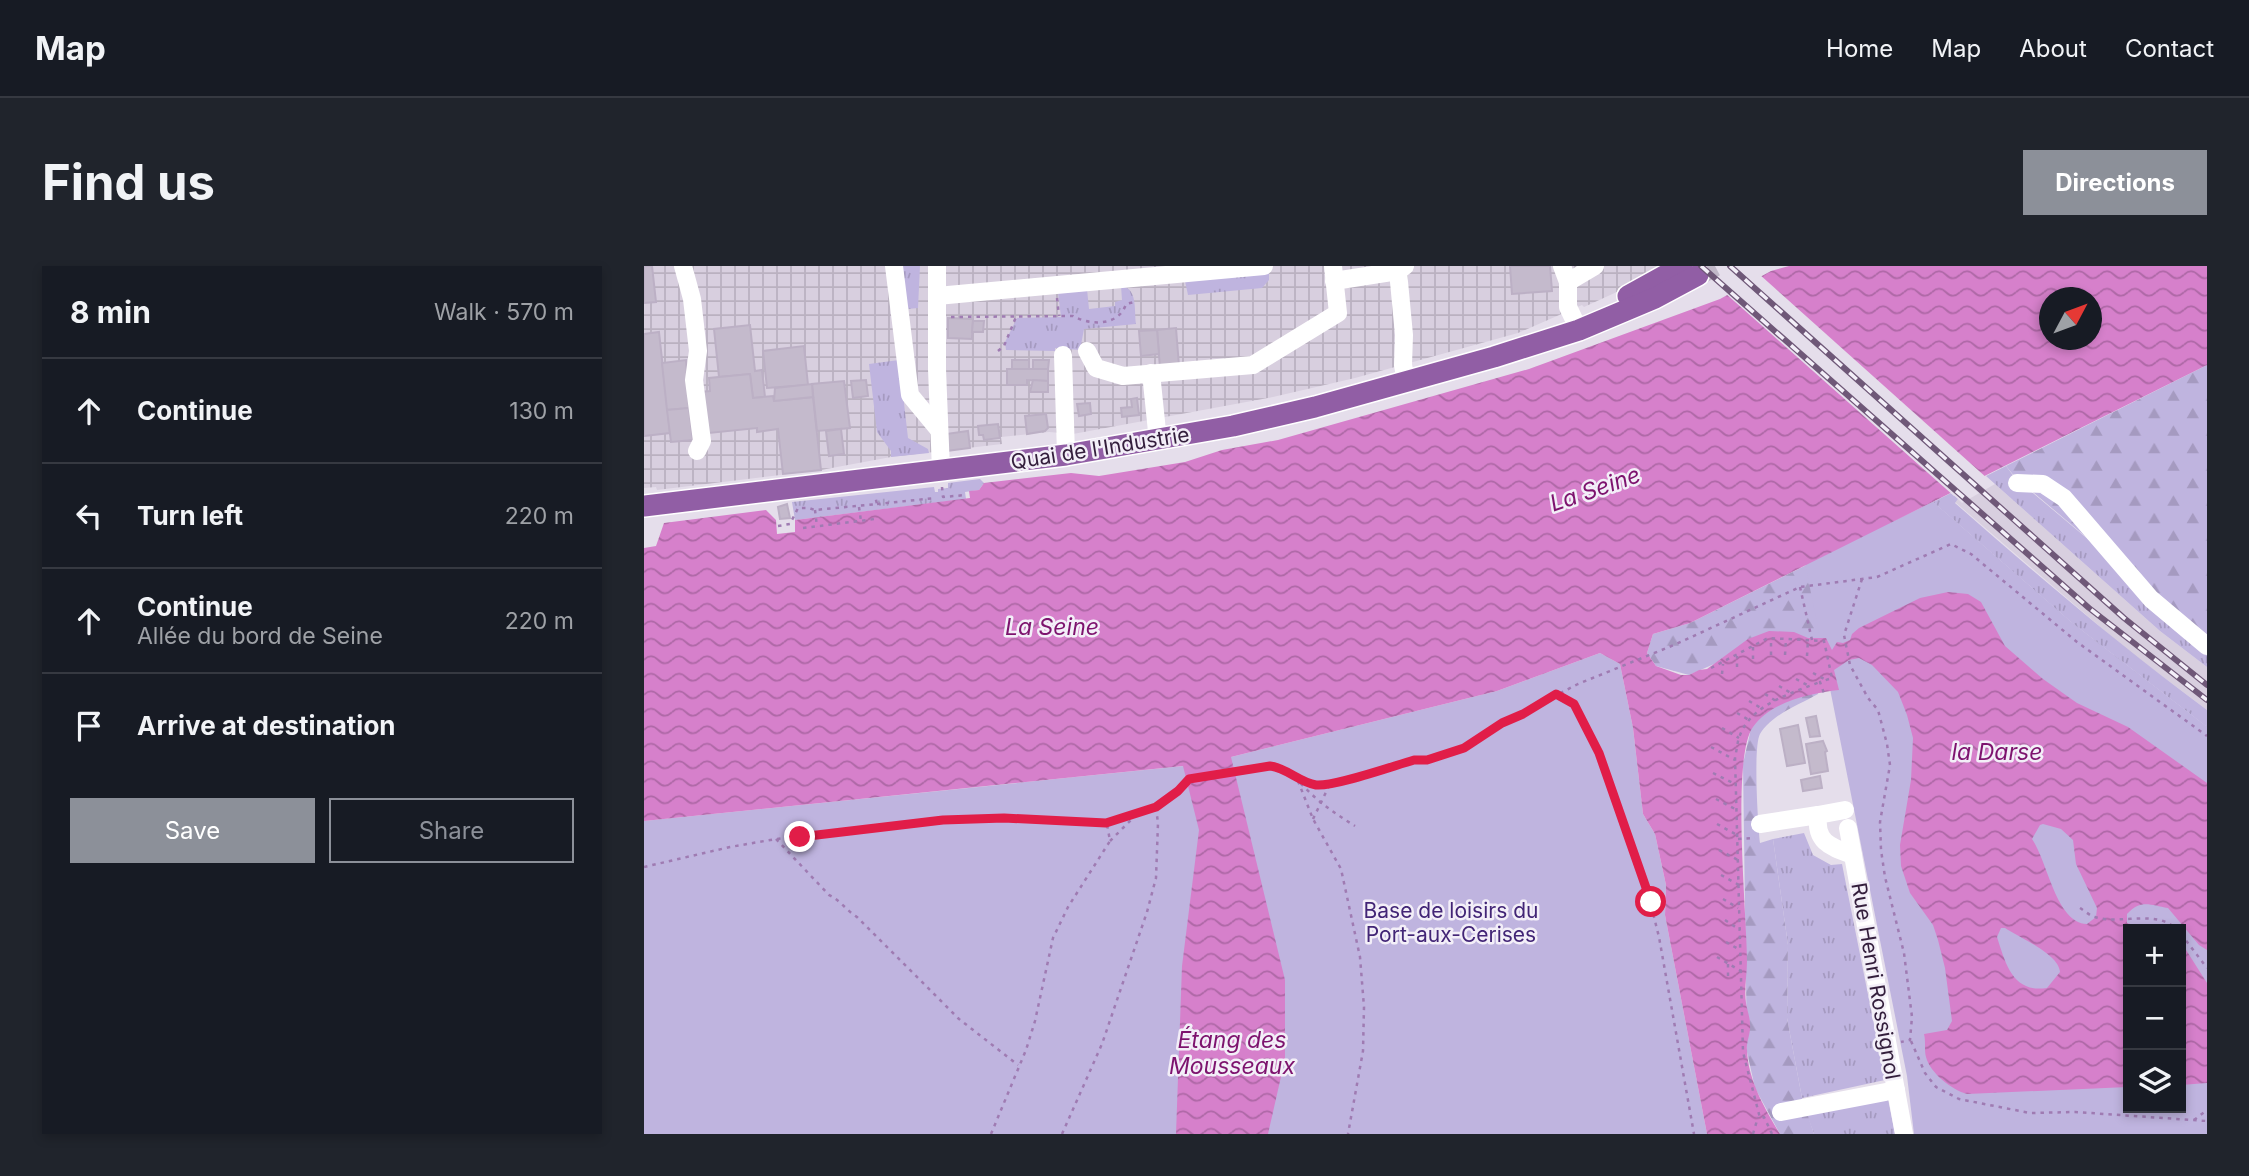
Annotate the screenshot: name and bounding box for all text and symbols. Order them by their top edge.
text: Map [35,28,106,68]
text: Home [1826,34,1893,63]
text: Map [1931,34,1981,63]
text: About [2019,34,2087,63]
text: Contact [2125,34,2214,63]
button: Directions [2023,150,2207,215]
text: Find us [42,153,215,212]
north arrow [2039,287,2102,350]
text: 8 min [70,294,151,330]
text: Walk · 570 m [434,298,574,326]
icon: ahead [70,392,108,430]
text: Continue [137,395,253,426]
text: 130 m [509,397,574,425]
street label: Quai de l'Industrie [1009,422,1191,474]
water label: La Seine [1546,460,1644,518]
icon: left [70,497,108,535]
text: Turn left [137,500,243,531]
text: 220 m [505,502,574,530]
text: Continue [137,591,253,622]
icon: ahead [70,602,108,640]
text: 220 m [505,607,574,635]
water label: La Seine [1005,613,1099,641]
text: Allée du bord de Seine [137,622,383,650]
icon: arrive [70,707,108,745]
text: Arrive at destination [137,710,396,741]
water label: la Darse [1952,738,2042,766]
button: Save [70,798,315,863]
button: Share [329,798,574,863]
route end [784,821,815,852]
street label: Rue Henri Rossignol [1846,881,1906,1081]
route start [1635,886,1666,917]
park label: Base de loisirs du Port-aux-Cerises [1364,898,1538,947]
map controls [2123,924,2186,1113]
button: + [2123,924,2186,987]
button: − [2123,987,2186,1050]
water label: Étang des Mousseaux [1169,1026,1295,1080]
button: layers [2123,1050,2186,1113]

